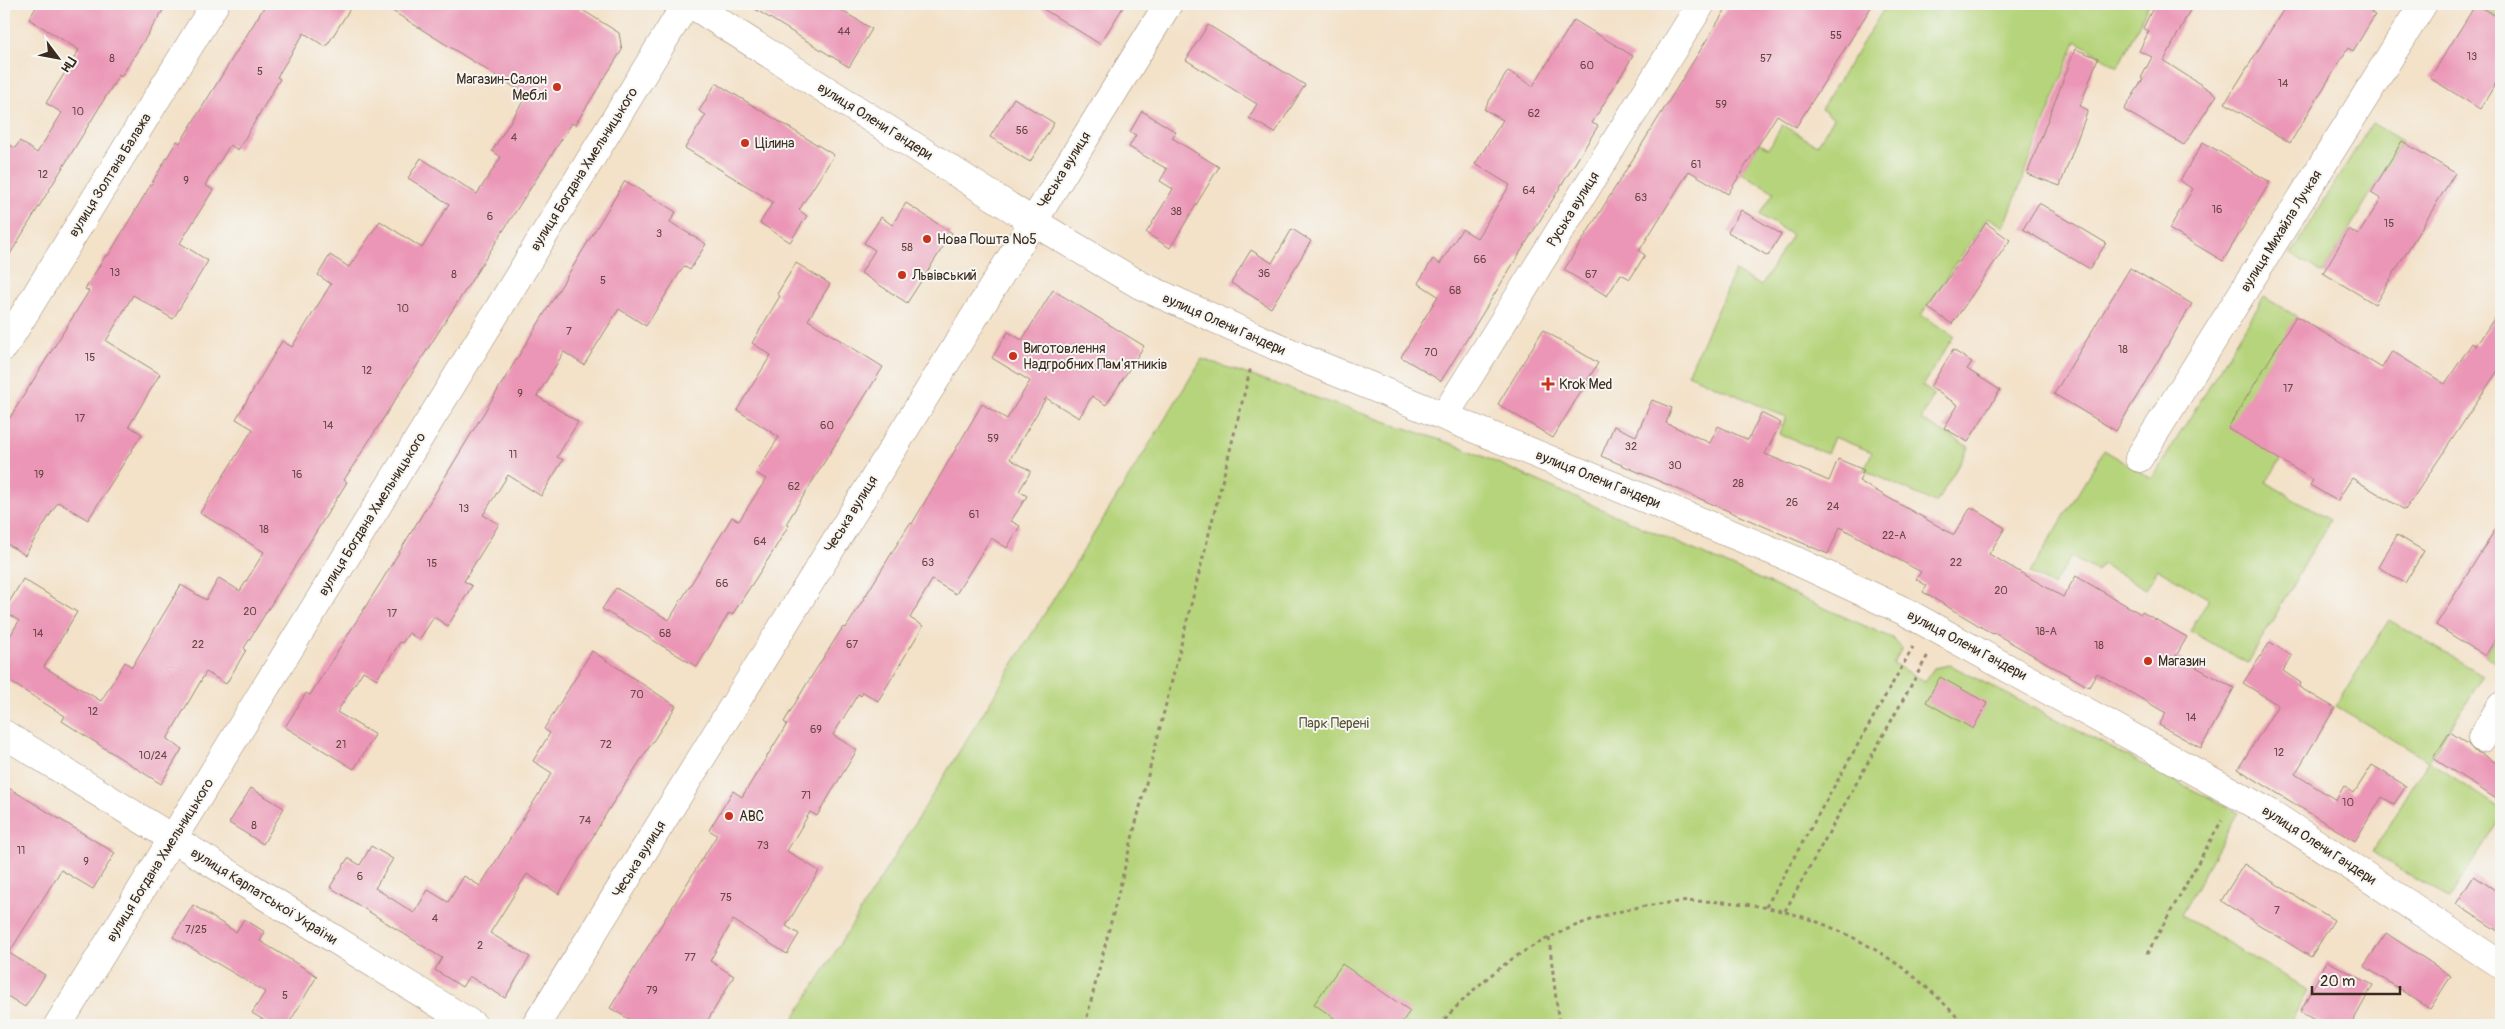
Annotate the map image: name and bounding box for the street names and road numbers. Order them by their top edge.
street label: вулиця Олени Гандери [814,79,936,163]
street label: вулиця Богдана Хмельницького [527,84,642,254]
street label: вулиця Золтана Балажа [65,110,155,240]
street label: Чеська вулиця [1034,128,1094,212]
street label: вулиця Михайла Лучкая [2237,167,2325,295]
street label: Руська вулиця [1543,168,1603,250]
street label: вулиця Олени Гандери [1160,289,1288,359]
street label: вулиця Богдана Хмельницького [315,429,430,599]
street label: вулиця Олени Гандери [1533,446,1663,512]
street label: Чеська вулиця [821,472,881,556]
street label: вулиця Олени Гандери [1904,606,2030,684]
street label: вулиця Богдана Хмельницького [103,775,218,945]
street label: вулиця Олени Гандери [2259,802,2379,888]
street label: Чеська вулиця [609,817,669,901]
street label: вулиця Карпатської України [188,844,340,948]

